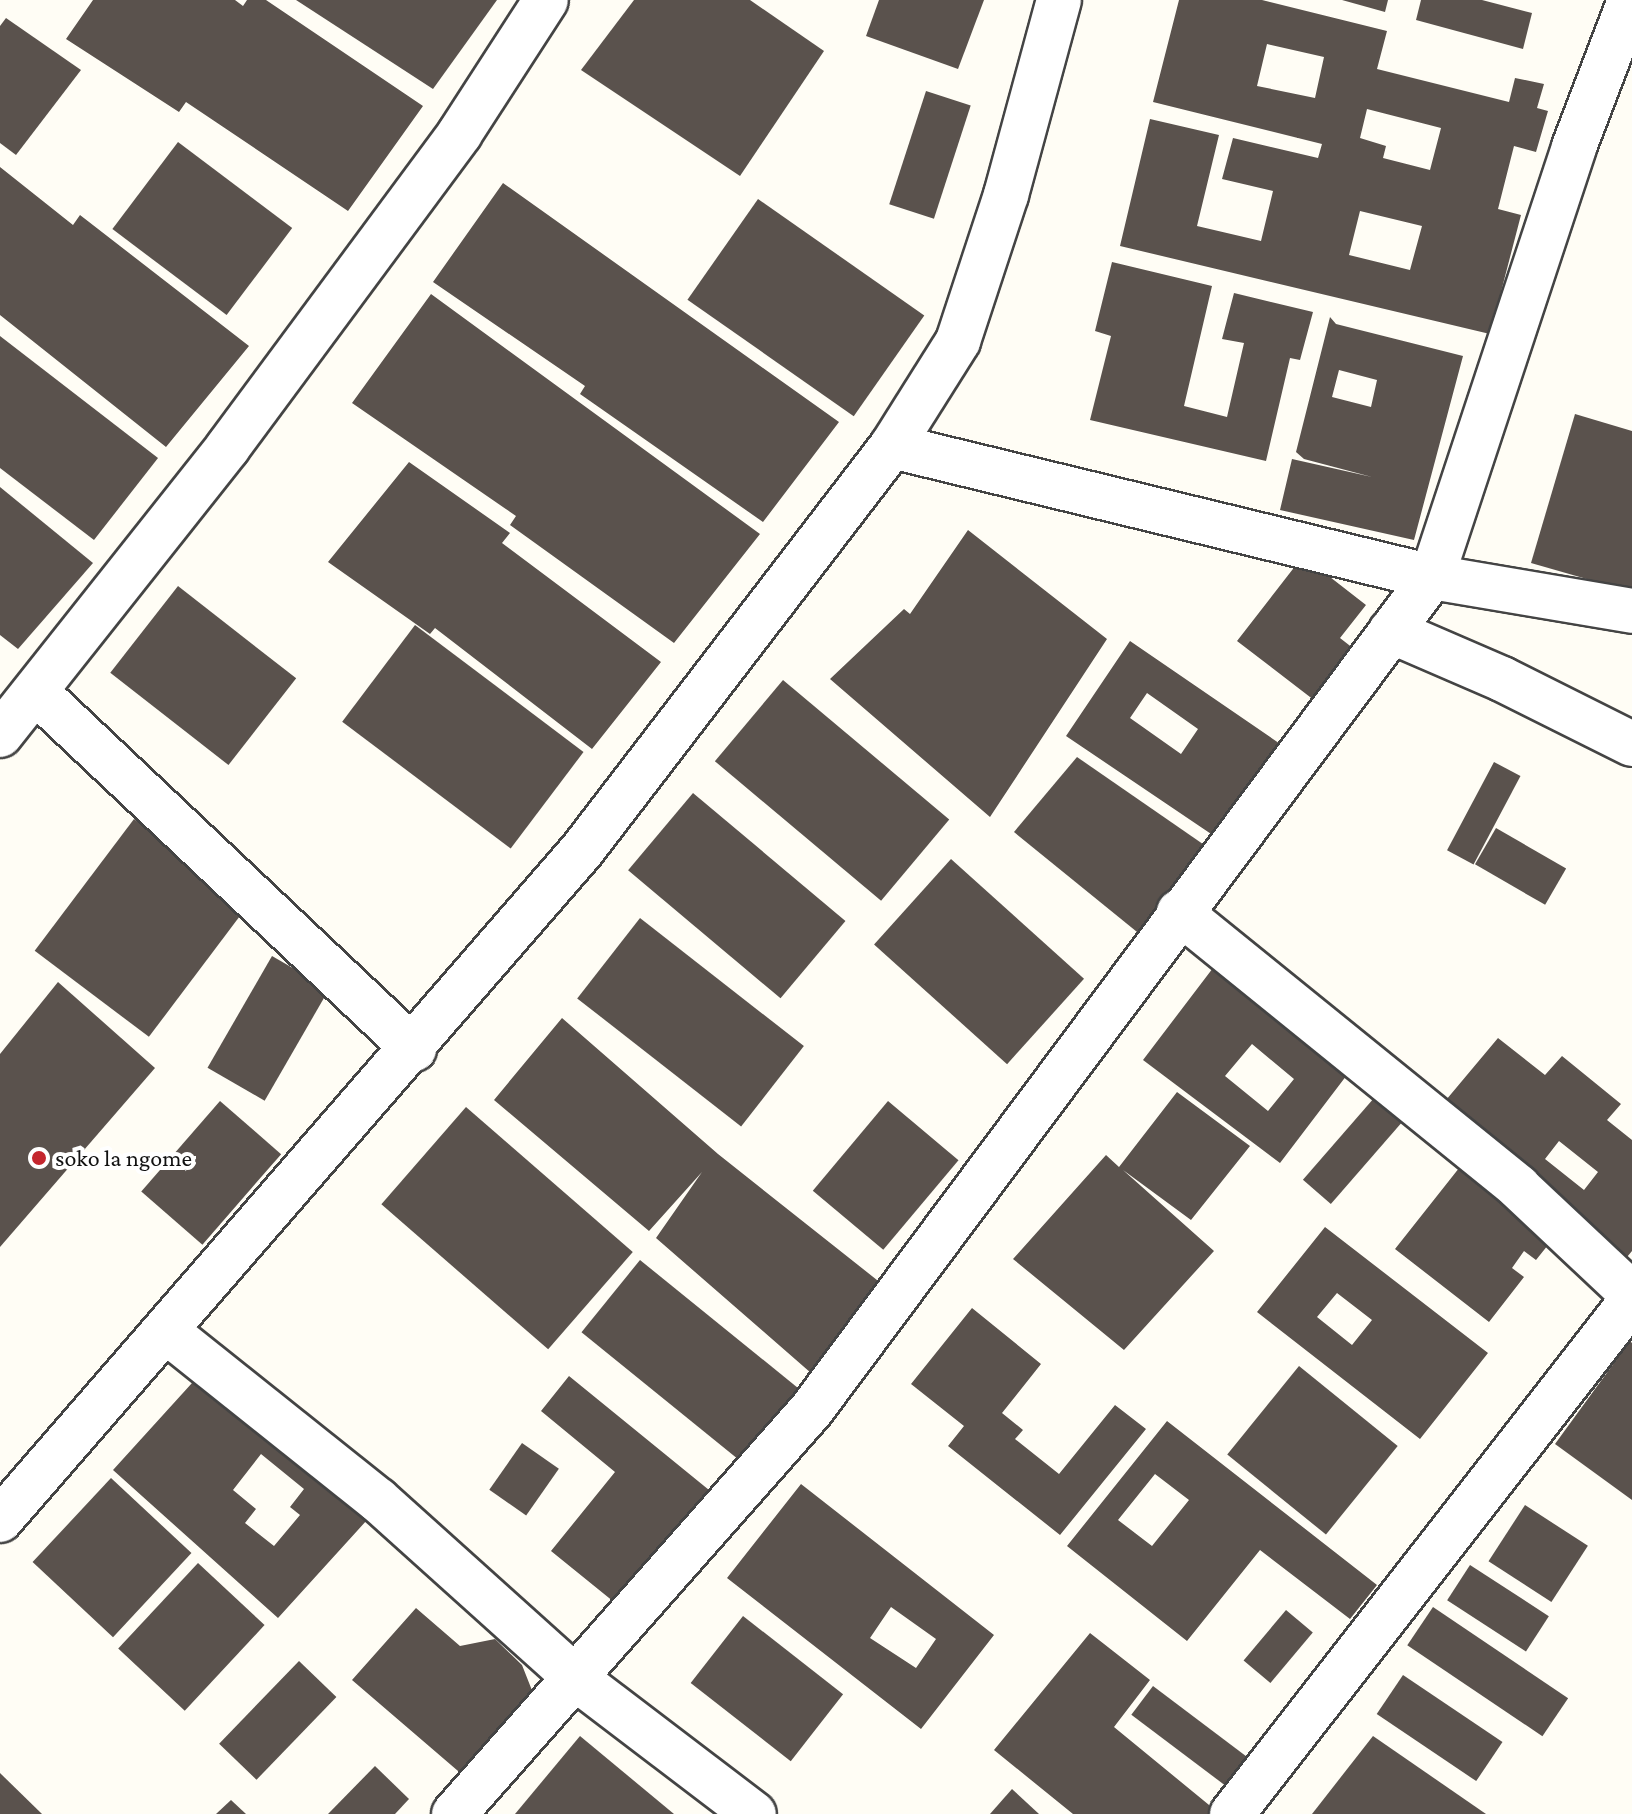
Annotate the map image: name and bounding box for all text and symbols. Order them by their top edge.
place label: soko la ngome [55,1144,192,1172]
marker: soko la ngome [30,1149,48,1167]

